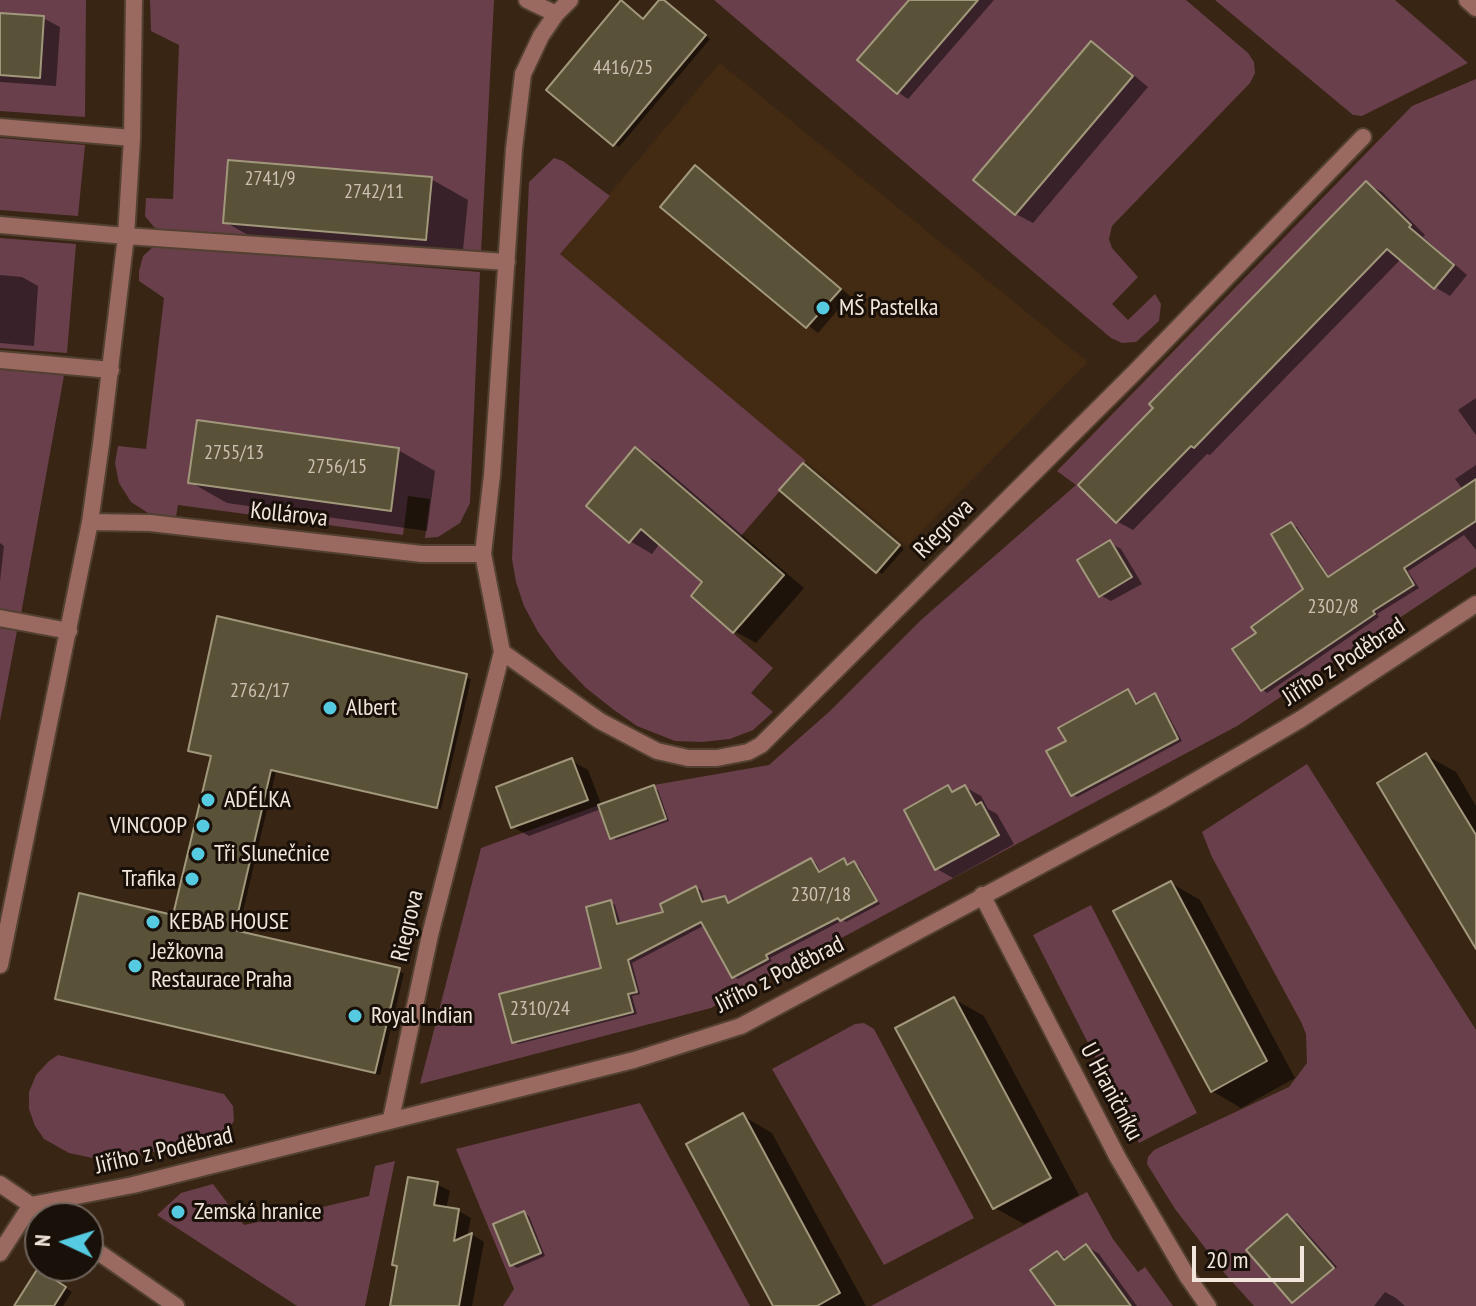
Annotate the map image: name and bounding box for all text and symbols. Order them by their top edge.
house number: 4416/25 [593,56,653,80]
house number: 2741/9 [245,167,295,191]
house number: 2742/11 [344,180,404,204]
place label: MŠ Pastelka [839,294,938,322]
marker: MŠ Pastelka [814,299,832,317]
house number: 2755/13 [204,441,264,465]
house number: 2756/15 [307,455,367,479]
street label: Riegrova [908,493,980,565]
street label: Kollárova [249,497,329,533]
house number: 2302/8 [1308,595,1358,619]
street label: Jiřího z Poděbrad [1277,612,1411,712]
house number: 2762/17 [230,679,290,703]
place label: Albert [346,694,397,722]
marker: Albert [321,699,339,717]
place label: ADÉLKA [224,786,291,814]
marker: ADÉLKA [199,791,217,809]
place label: VINCOOP [110,812,187,840]
marker: VINCOOP [194,817,212,835]
place label: Tři Slunečnice [214,840,330,868]
marker: Tři Slunečnice [189,845,207,863]
place label: Trafika [122,865,176,893]
marker: Trafika [183,870,201,888]
house number: 2307/18 [791,883,851,907]
street label: Riegrova [386,887,430,965]
place label: KEBAB HOUSE [169,908,289,936]
marker: KEBAB HOUSE [144,913,162,931]
street label: Jiřího z Poděbrad [711,930,849,1020]
place label: Ježkovna Restaurace Praha [151,938,292,994]
marker: Ježkovna Restaurace Praha [126,957,144,975]
house number: 2310/24 [510,997,570,1021]
place label: Royal Indian [371,1002,473,1030]
marker: Royal Indian [346,1007,364,1025]
street label: U Hraničníku [1073,1038,1149,1146]
street label: Jiřího z Poděbrad [92,1121,236,1181]
place label: Zemská hranice [194,1198,322,1226]
north arrow [24,1202,104,1282]
marker: Zemská hranice [169,1203,187,1221]
scale bar [1196,1230,1308,1280]
text: N [28,1234,56,1247]
text: 20 m [1206,1244,1248,1275]

